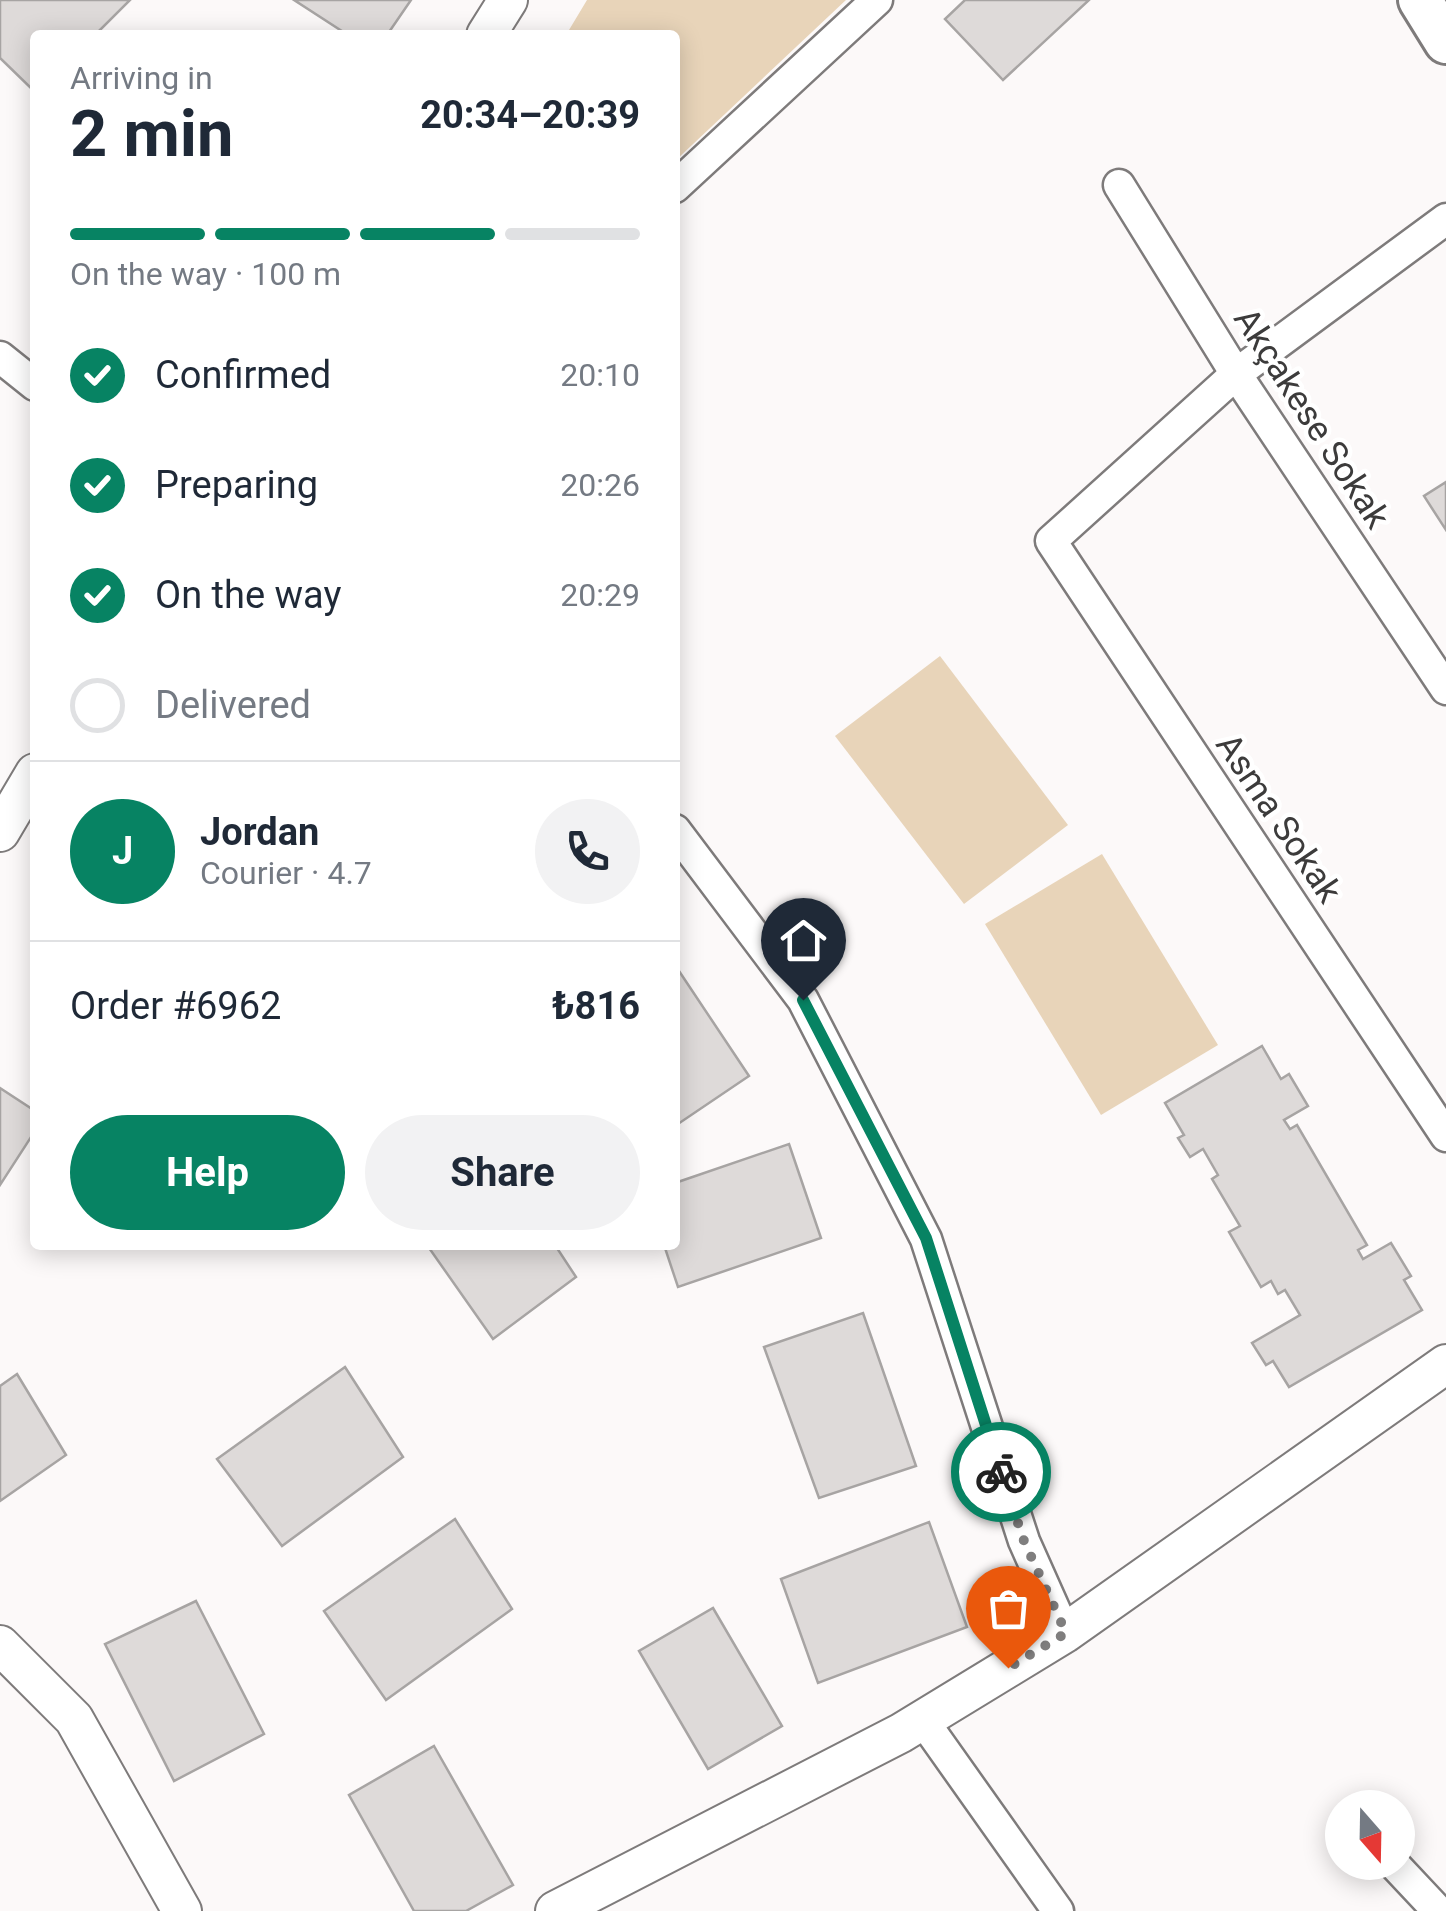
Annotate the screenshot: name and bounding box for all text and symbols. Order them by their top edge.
text: Arriving in [70,59,213,97]
text: 20:34–20:39 [420,93,640,137]
text: 2 min [70,96,233,172]
text: On the way · 100 m [70,255,341,293]
street label: Akçakese Sokak [1225,301,1398,536]
icon: check [70,348,125,403]
text: Confirmed [155,353,331,397]
text: 20:10 [560,356,640,394]
icon: check [70,458,125,513]
text: Preparing [155,463,318,507]
text: 20:26 [560,466,640,504]
icon: check [70,568,125,623]
text: On the way [155,573,341,617]
text: 20:29 [560,576,640,614]
text: Delivered [155,683,311,727]
street label: Asma Sokak [1207,726,1350,911]
button: phone [535,799,640,904]
text: Jordan [200,810,319,854]
text: J [112,829,133,873]
text: Courier · 4.7 [200,854,372,892]
pin [761,898,846,1001]
icon: home [776,913,831,968]
text: Order #6962 [70,984,281,1028]
text: ₺816 [552,984,640,1028]
button: Help [70,1115,345,1230]
button: Share [365,1115,640,1230]
courier [951,1422,1051,1522]
icon: bike [974,1445,1029,1500]
pin [966,1566,1051,1669]
icon: bag [981,1581,1036,1636]
north arrow [1325,1790,1415,1880]
map controls [1325,1790,1415,1880]

